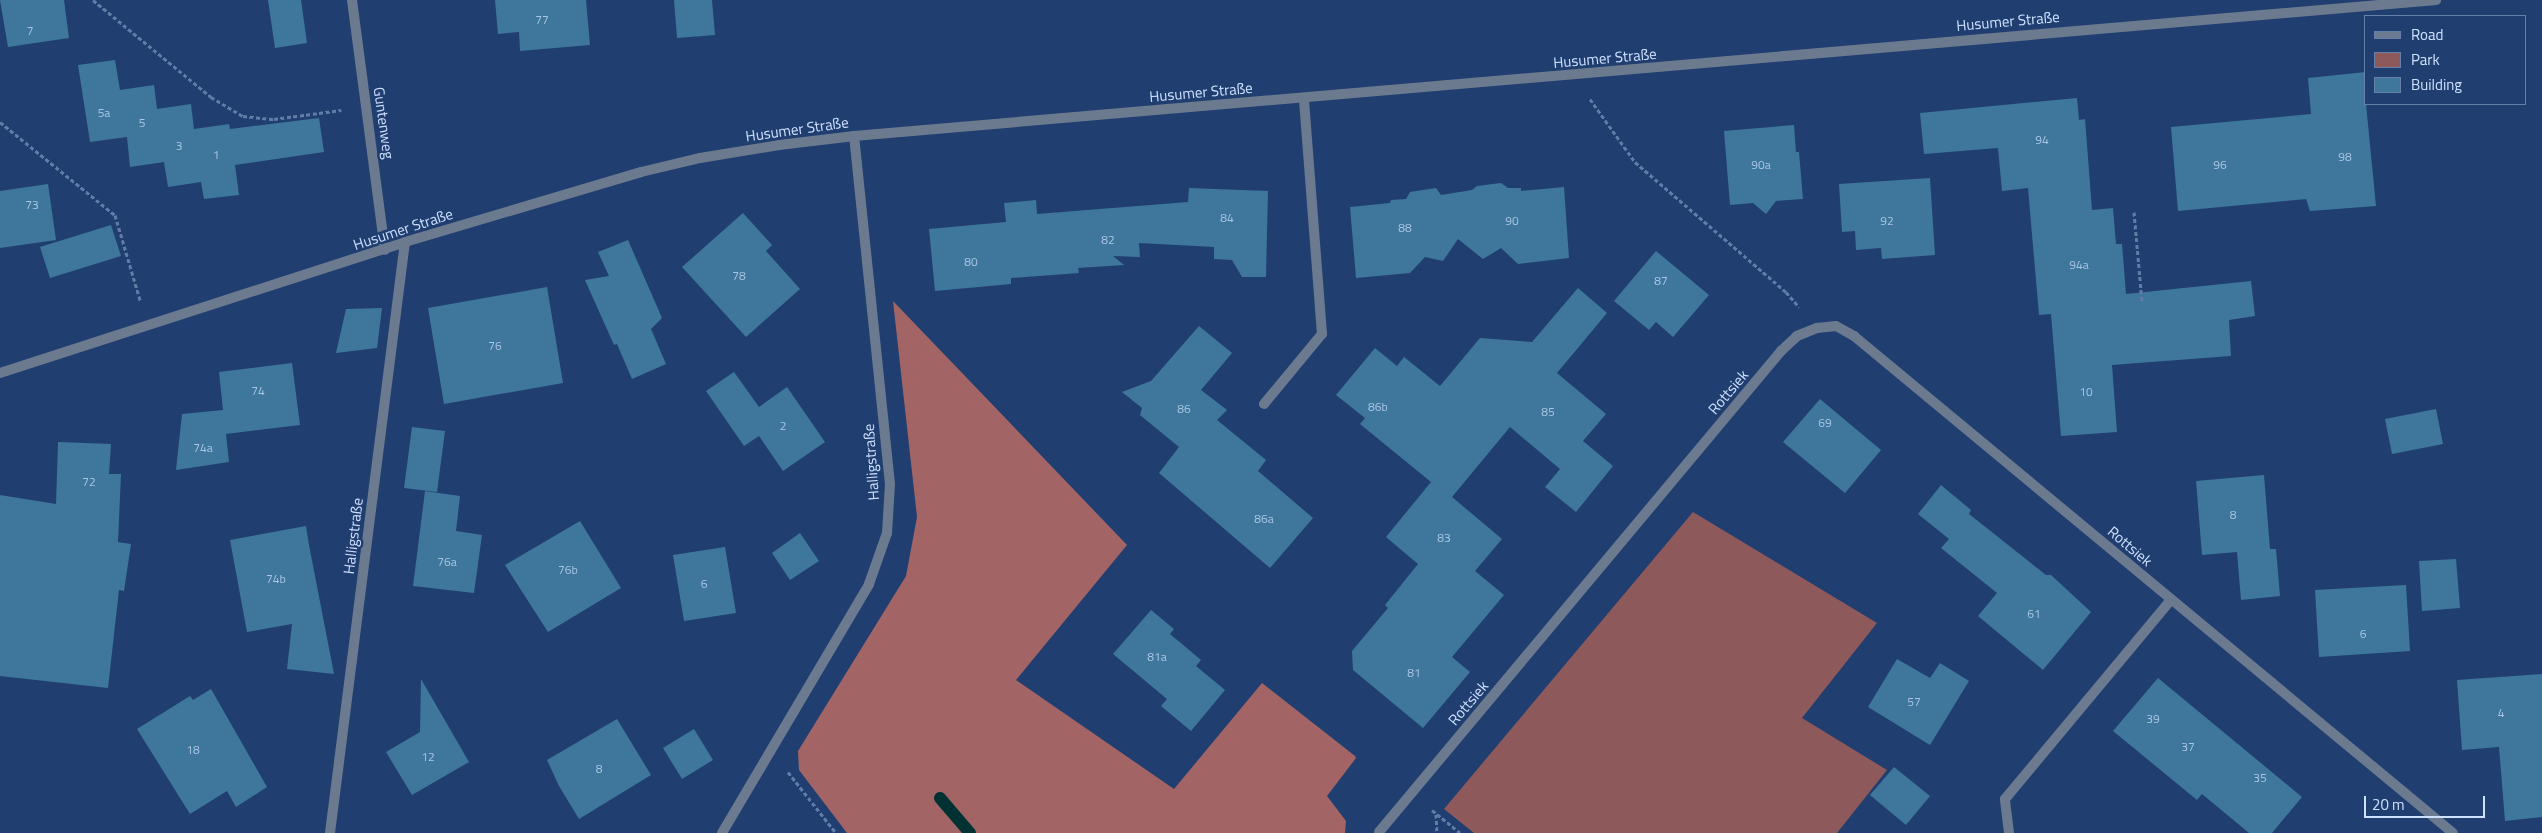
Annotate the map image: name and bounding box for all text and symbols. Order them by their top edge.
street label: Husumer Straße [1956,8,2060,34]
house number: 77 [535,13,549,27]
legend [2364,15,2527,105]
text: Road [2411,23,2443,46]
house number: 7 [27,24,33,38]
street label: Husumer Straße [1553,45,1657,71]
text: Park [2411,48,2440,71]
text: Building [2411,73,2462,96]
street label: Husumer Straße [1149,79,1253,105]
street label: Guntenweg [370,86,398,160]
house number: 5a [98,106,110,120]
street label: Husumer Straße [744,113,850,145]
house number: 5 [139,116,145,130]
house number: 94 [2035,133,2049,147]
house number: 3 [176,139,182,153]
house number: 1 [213,148,219,162]
house number: 98 [2338,150,2352,164]
house number: 90a [1751,158,1771,172]
house number: 96 [2213,158,2227,172]
house number: 73 [25,198,39,212]
street label: Husumer Straße [351,204,455,254]
house number: 84 [1220,211,1234,225]
house number: 90 [1505,214,1519,228]
house number: 92 [1880,214,1894,228]
house number: 88 [1398,221,1412,235]
house number: 82 [1101,233,1115,247]
house number: 80 [964,255,978,269]
house number: 94a [2069,258,2089,272]
house number: 78 [732,269,746,283]
house number: 87 [1654,274,1668,288]
house number: 76 [488,339,502,353]
street label: Rottsiek [1704,366,1752,418]
house number: 74 [251,384,265,398]
house number: 10 [2079,385,2093,399]
house number: 86b [1368,400,1388,414]
house number: 86 [1177,402,1191,416]
house number: 85 [1541,405,1555,419]
house number: 69 [1818,416,1832,430]
house number: 2 [780,419,786,433]
street label: Halligstraße [859,423,883,501]
house number: 74a [193,441,213,455]
house number: 72 [82,475,96,489]
street label: Halligstraße [339,497,367,575]
house number: 8 [2230,508,2236,522]
house number: 86a [1254,512,1274,526]
street label: Rottsiek [2104,522,2156,570]
house number: 83 [1437,531,1451,545]
house number: 76a [437,555,457,569]
house number: 76b [558,563,578,577]
house number: 74b [266,572,286,586]
house number: 6 [701,577,707,591]
house number: 61 [2027,607,2041,621]
house number: 6 [2360,627,2366,641]
house number: 81a [1147,650,1167,664]
house number: 81 [1407,666,1421,680]
street label: Rottsiek [1444,677,1492,729]
house number: 57 [1907,695,1921,709]
house number: 4 [2498,706,2504,720]
house number: 39 [2146,712,2160,726]
house number: 37 [2181,740,2195,754]
house number: 18 [186,743,200,757]
house number: 12 [421,750,435,764]
house number: 8 [596,762,602,776]
house number: 35 [2253,771,2267,785]
scale bar [2367,786,2488,818]
text: 20 m [2372,793,2405,816]

